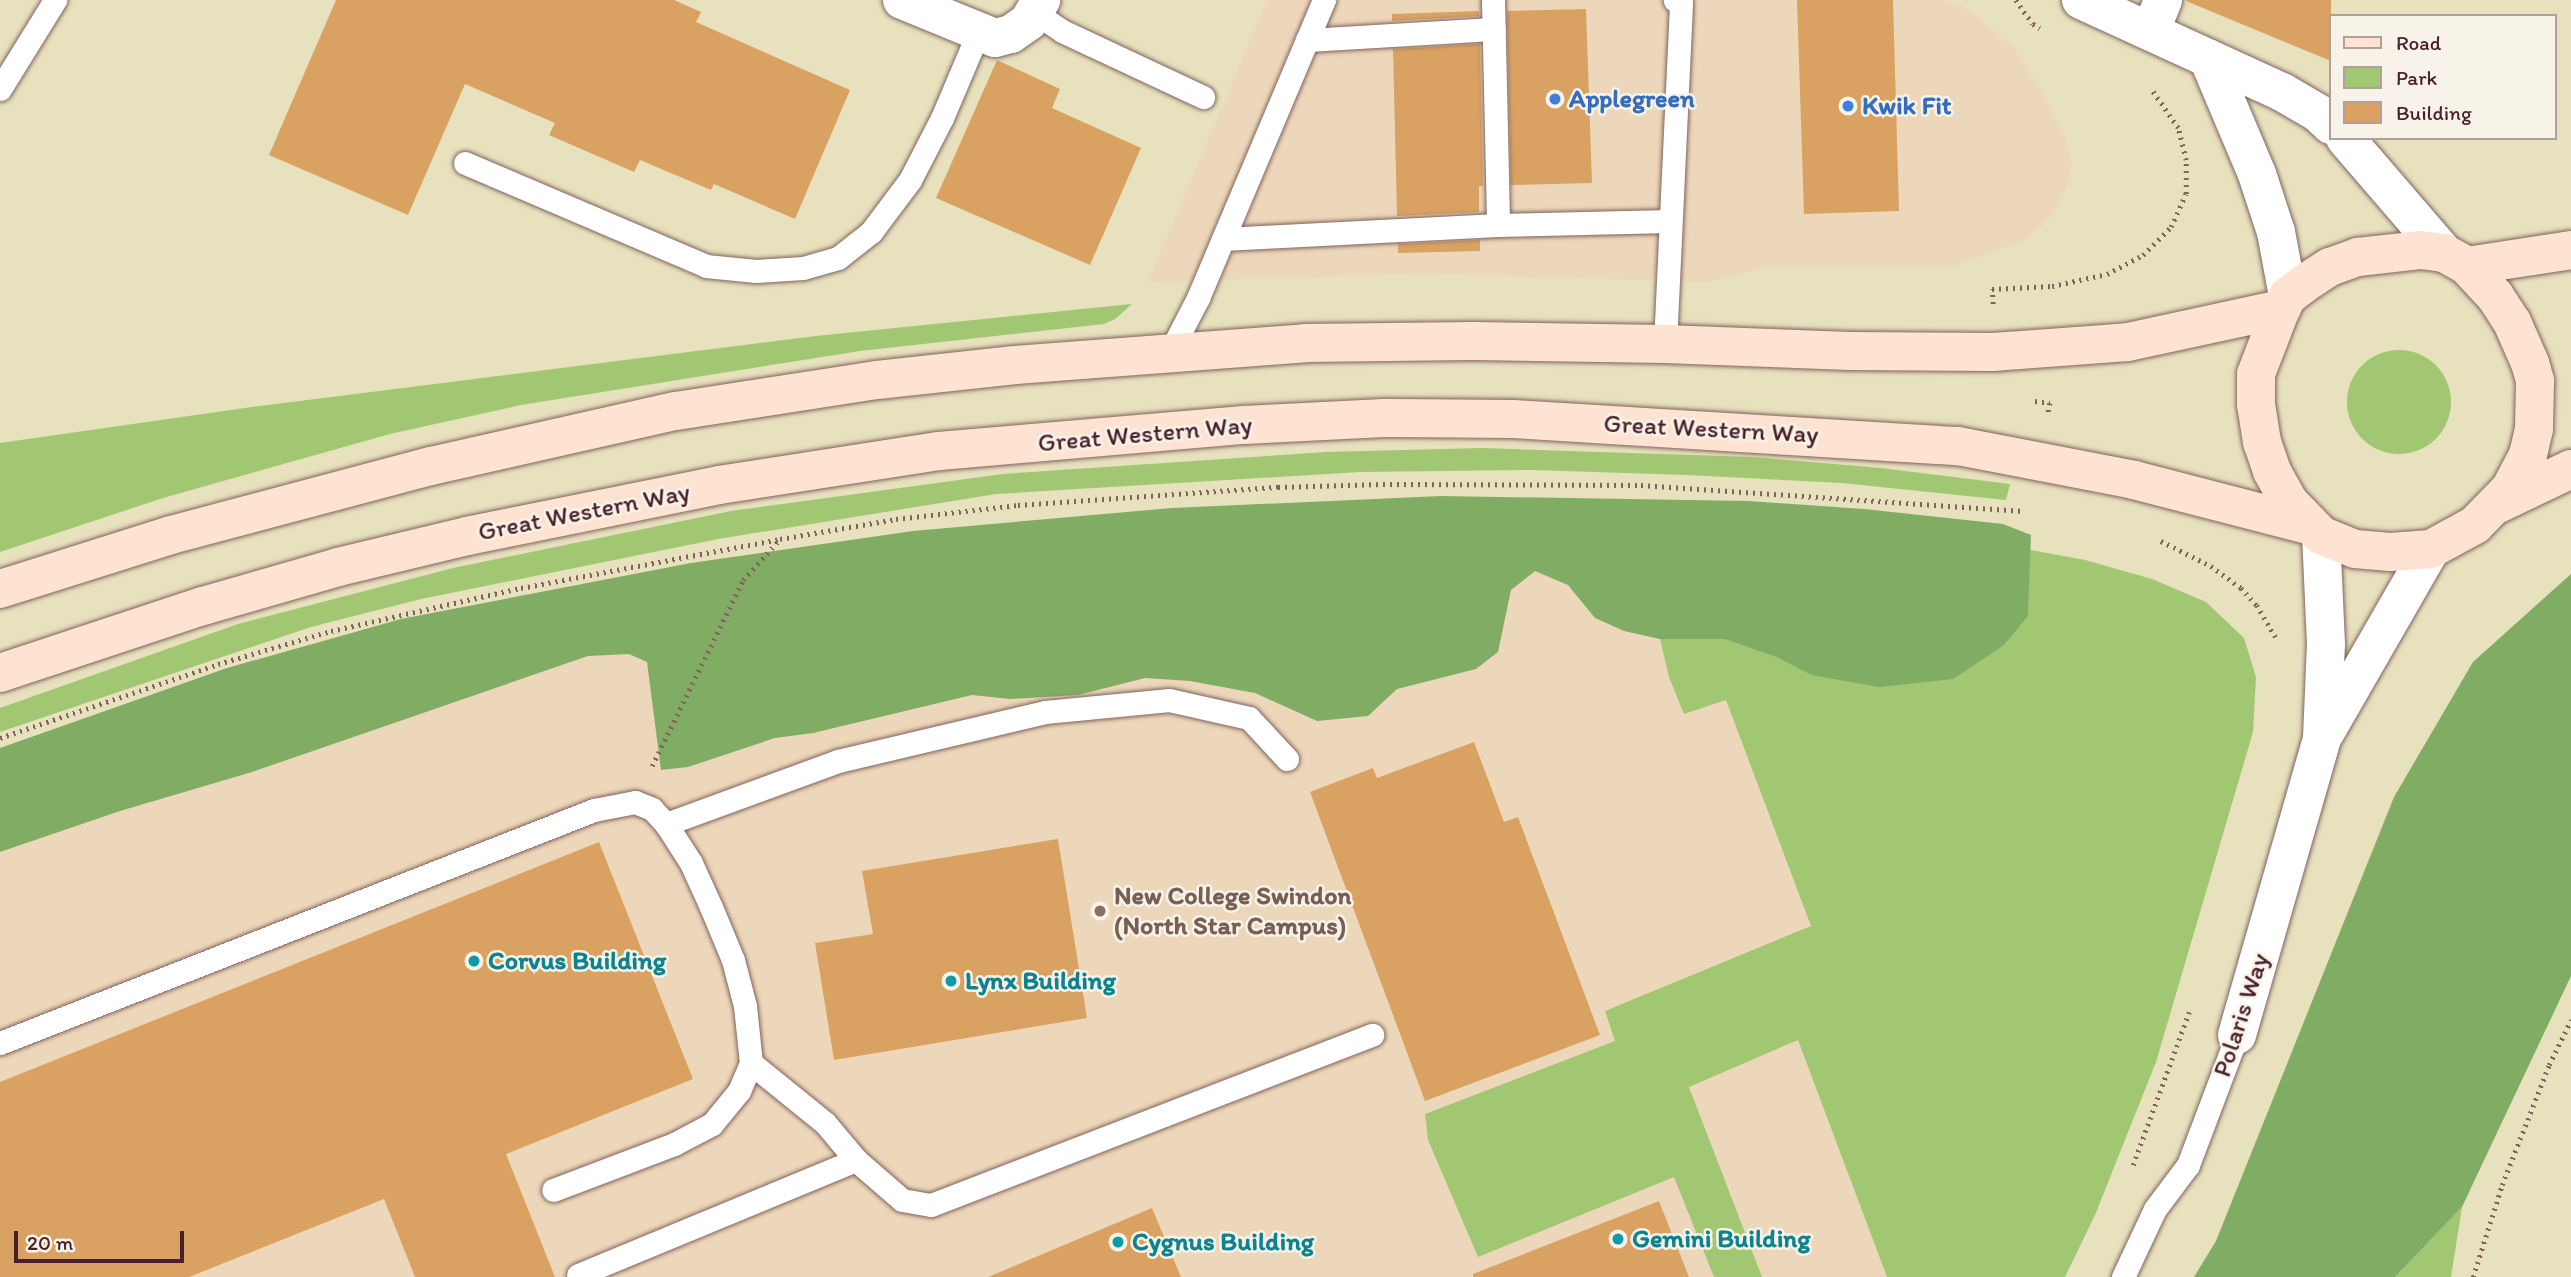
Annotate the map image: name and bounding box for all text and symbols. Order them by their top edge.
legend [2330,14,2557,140]
text: Road [2396,30,2441,55]
text: Park [2396,65,2437,90]
place label: Applegreen [1569,83,1695,115]
place label: Kwik Fit [1862,90,1951,122]
marker: Applegreen [1547,91,1563,107]
marker: Kwik Fit [1840,98,1856,114]
text: Building [2396,100,2472,125]
street label: Great Western Way [1603,408,1819,450]
street label: Great Western Way [1037,409,1253,459]
street label: Great Western Way [476,476,692,548]
place label: New College Swindon (North Star Campus) [1114,880,1351,942]
marker: New College Swindon (North Star Campus) [1092,903,1108,919]
place label: Corvus Building [488,945,666,977]
street label: Polaris Way [2206,949,2276,1081]
marker: Corvus Building [466,953,482,969]
place label: Lynx Building [965,965,1116,997]
marker: Lynx Building [943,973,959,989]
scale bar [18,1218,187,1262]
place label: Gemini Building [1632,1223,1811,1255]
place label: Cygnus Building [1132,1226,1314,1258]
text: 20 m [27,1230,73,1255]
marker: Gemini Building [1610,1231,1626,1247]
marker: Cygnus Building [1110,1234,1126,1250]

